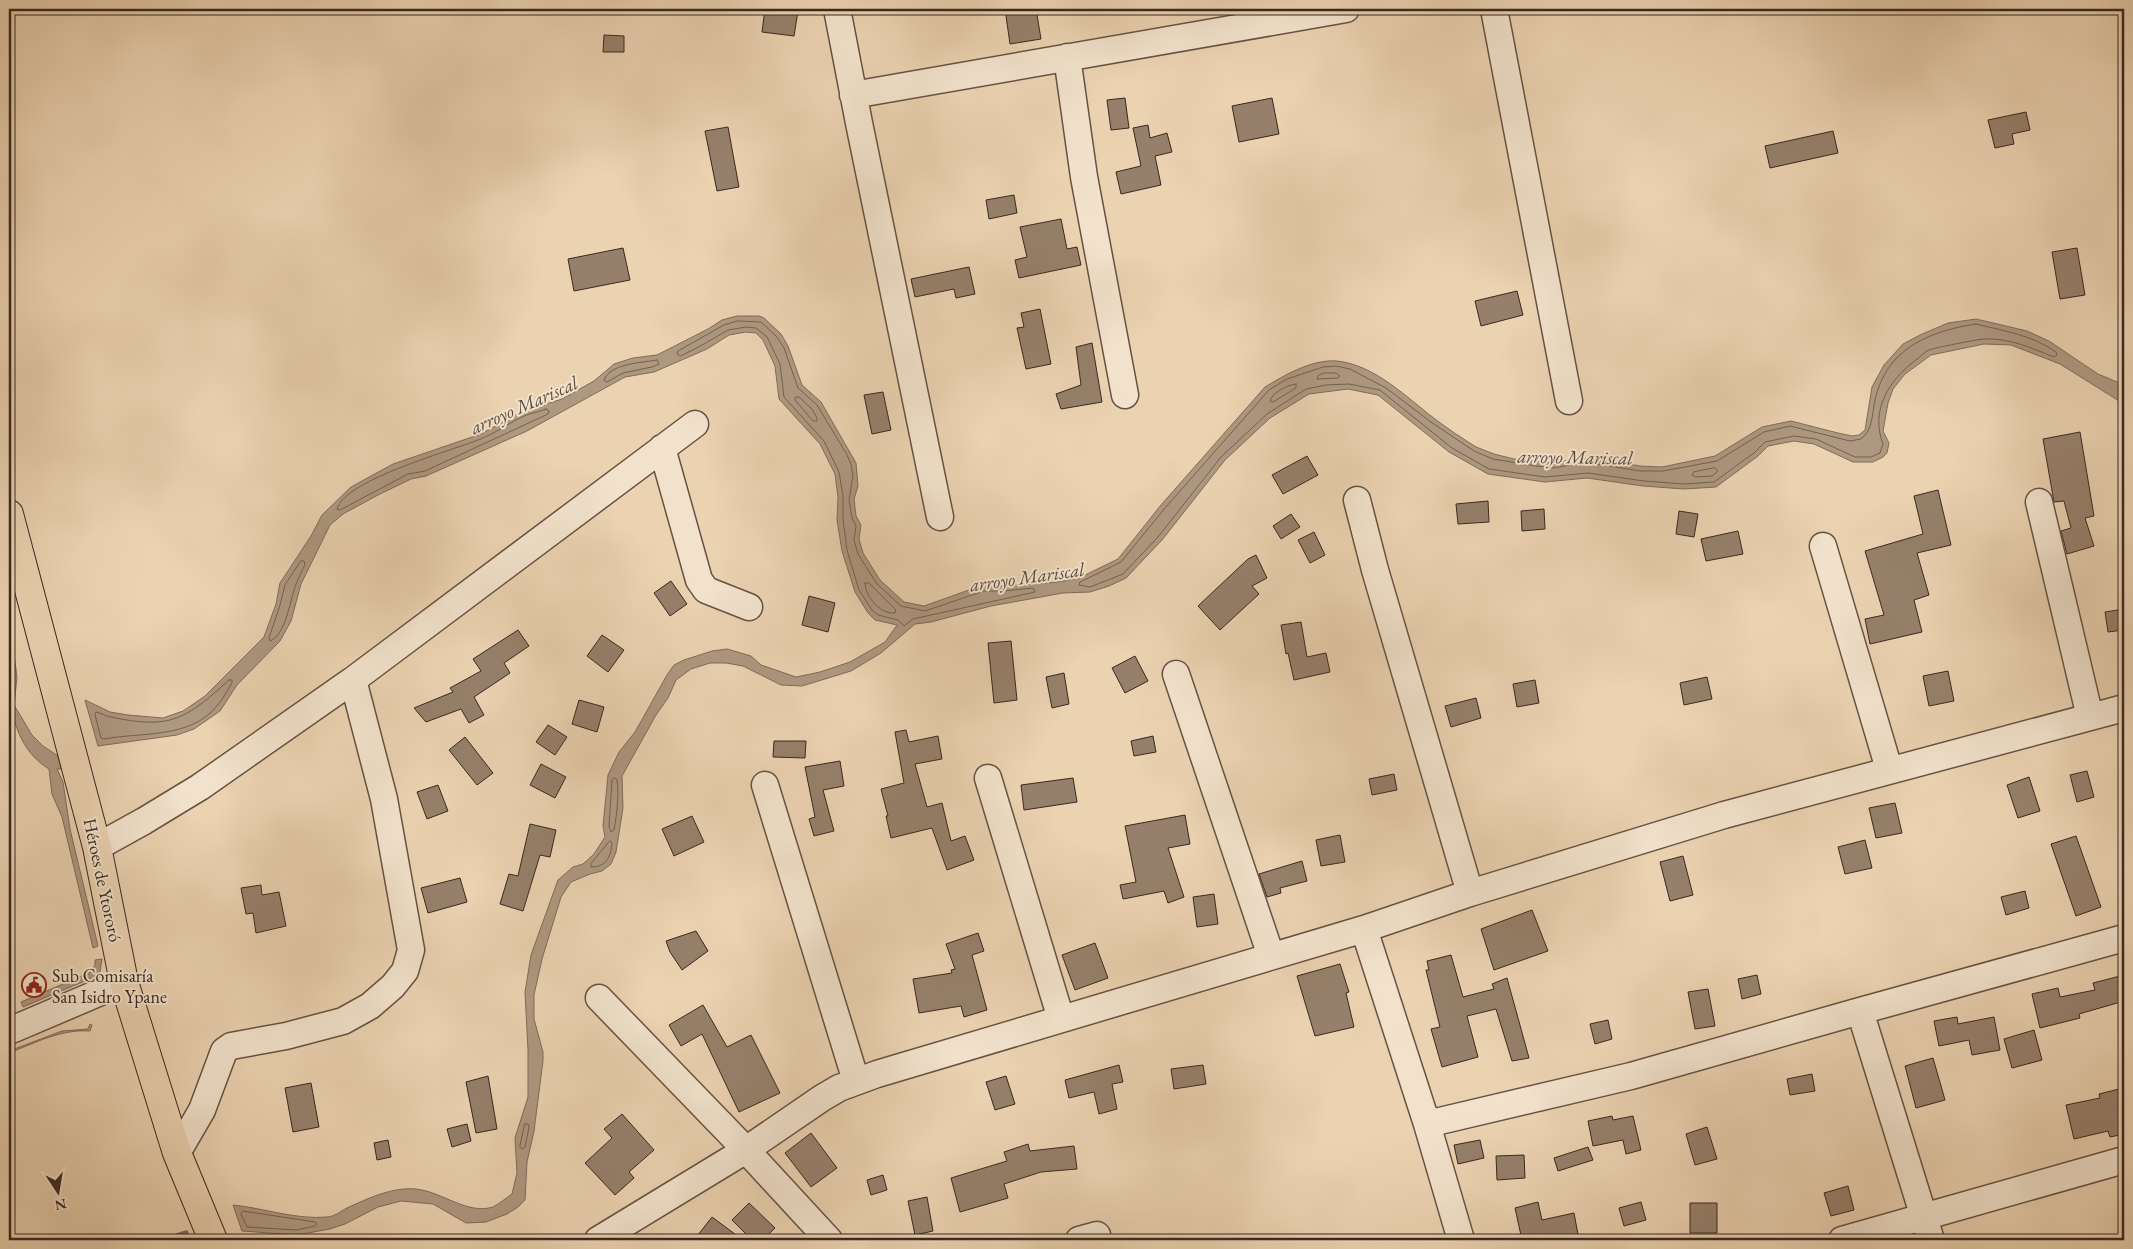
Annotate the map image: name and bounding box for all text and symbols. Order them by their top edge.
water label: arroyo Mariscal [465,370,582,440]
water label: arroyo Mariscal [1516,443,1633,471]
water label: arroyo Mariscal [967,557,1086,598]
street label: Héroes de Ytororó [79,816,127,944]
place label: Sub Comisaría San Isidro Ypane [52,964,167,1008]
public building icon: Sub Comisaría San Isidro Ypane [21,972,47,998]
north arrow [32,1166,82,1216]
text: N [53,1195,68,1215]

